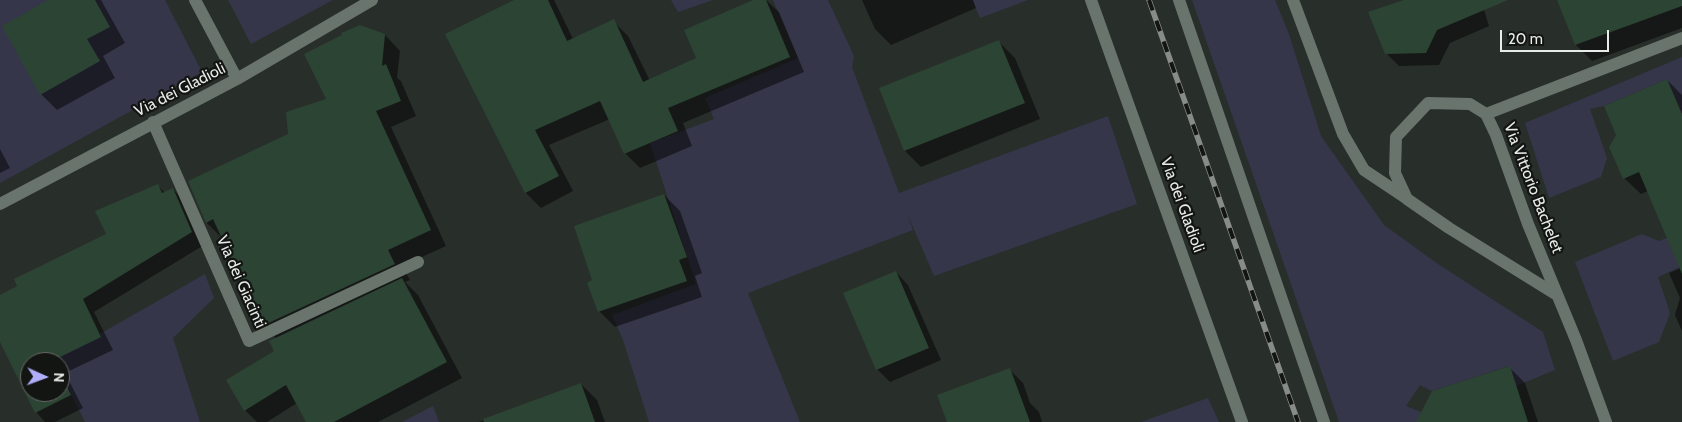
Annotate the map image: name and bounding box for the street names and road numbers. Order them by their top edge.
street label: Via dei Gladioli [131,59,229,121]
street label: Via Vittorio Bachelet [1499,120,1567,256]
street label: Via dei Gladioli [1156,155,1208,255]
street label: Via dei Giacinti [212,233,270,331]

